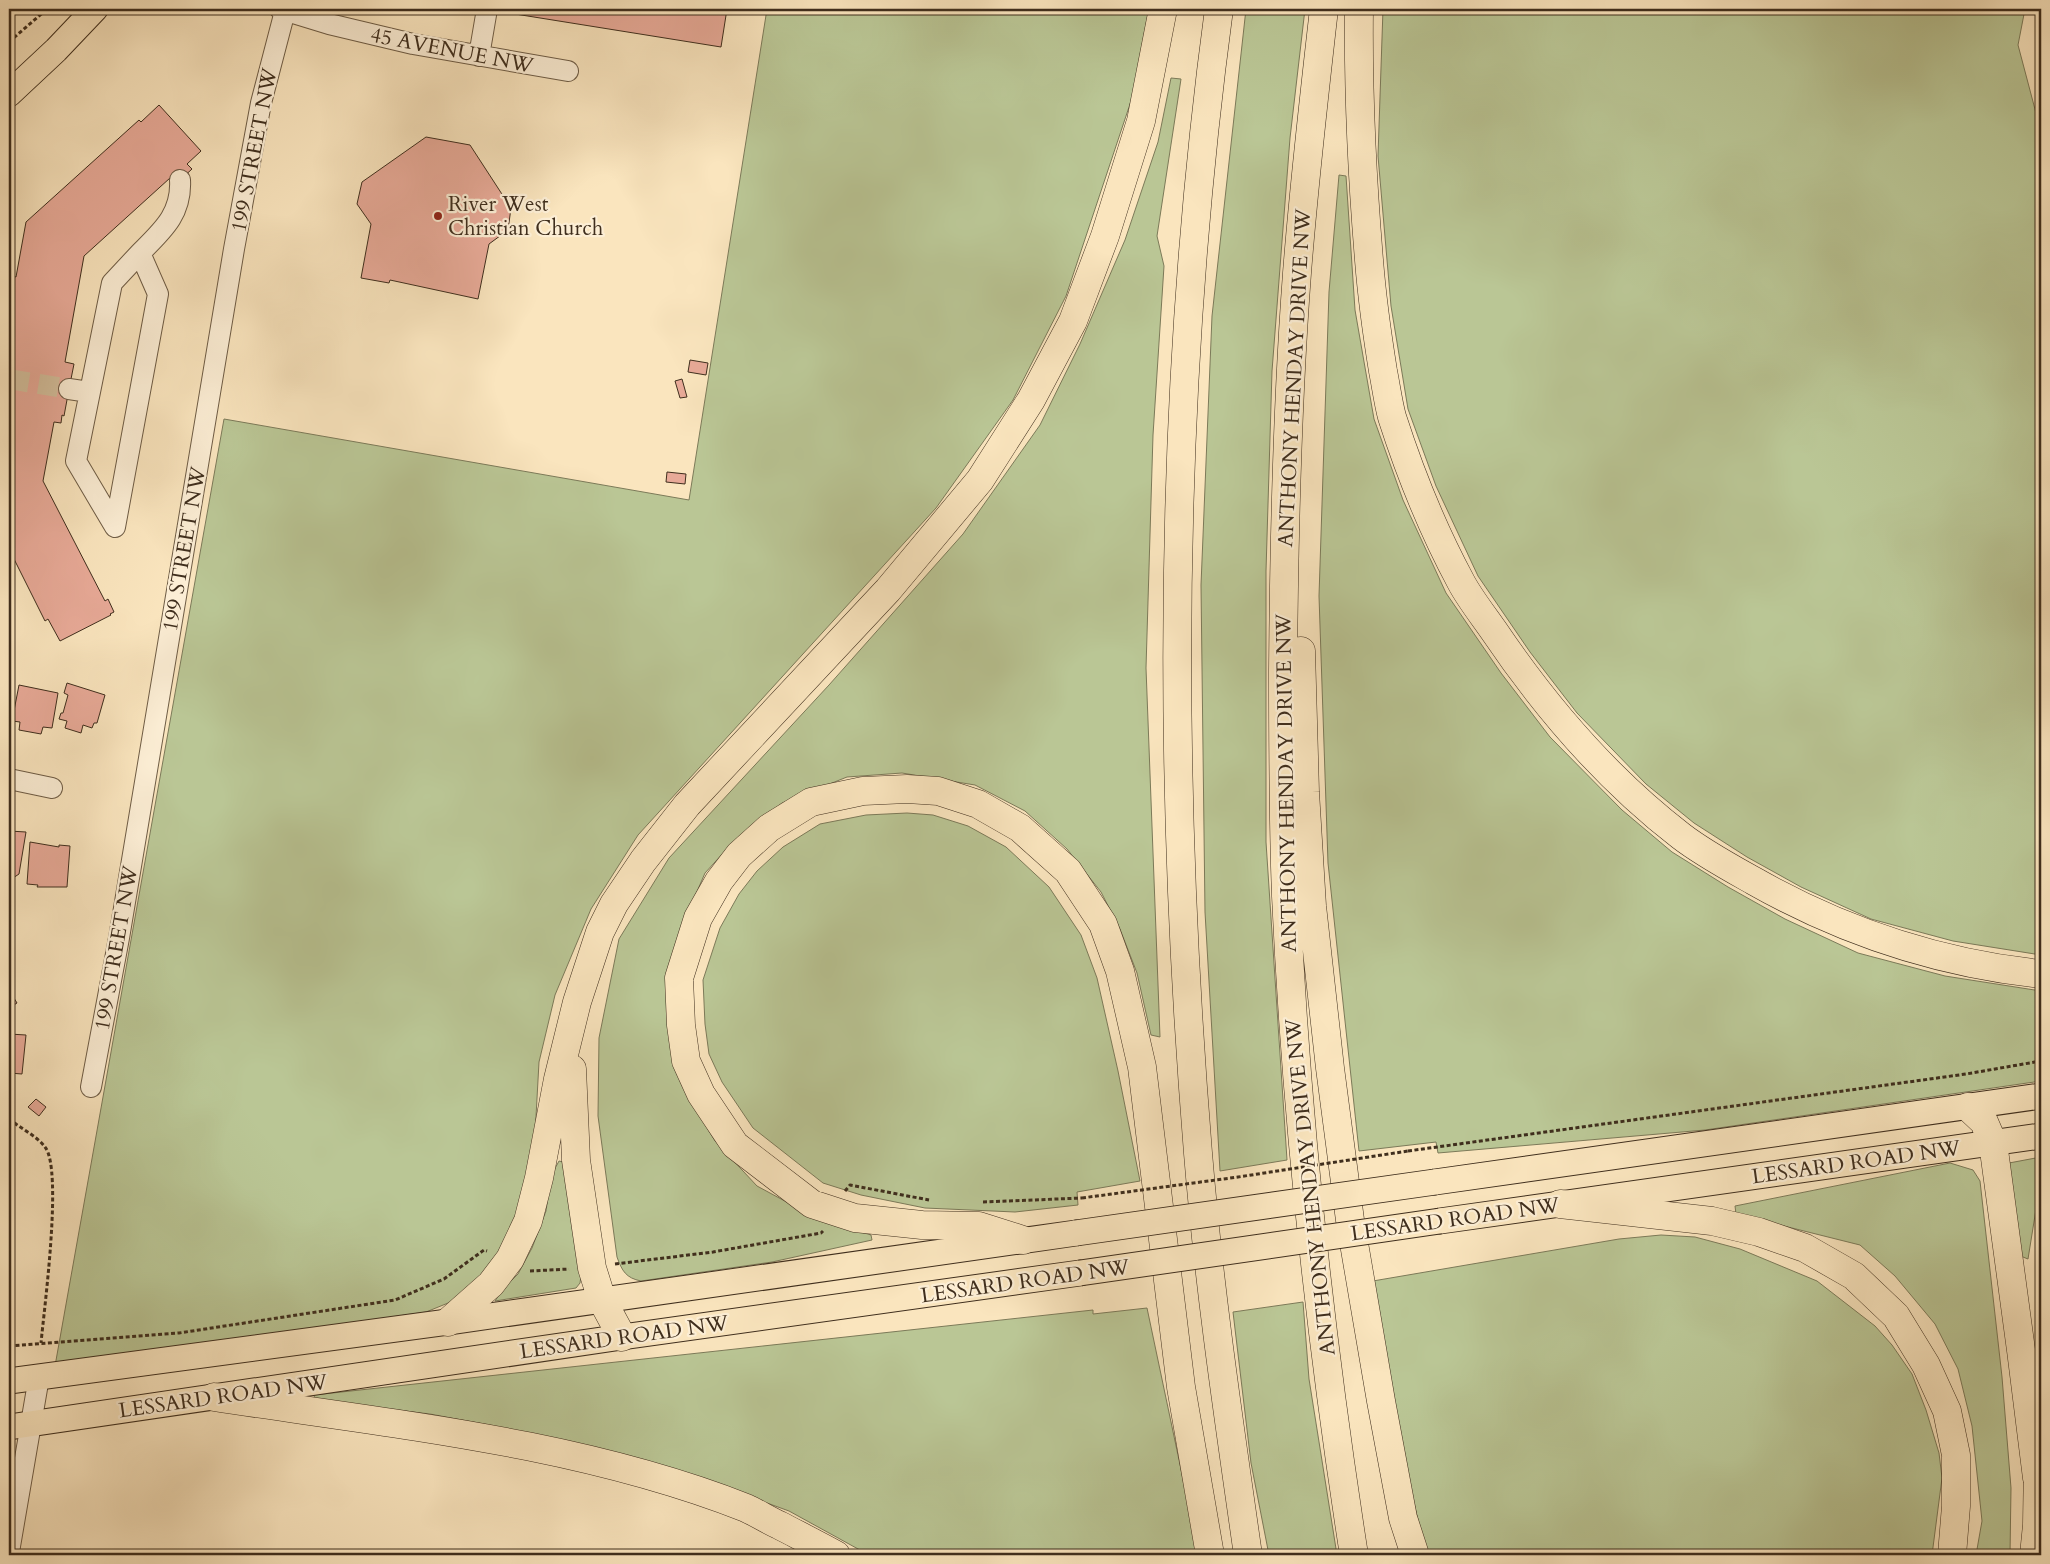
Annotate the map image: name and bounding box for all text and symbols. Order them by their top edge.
street label: 45 AVENUE NW [368,20,537,81]
street label: 199 STREET NW [224,65,285,235]
place label: River West Christian Church [448,190,604,243]
street label: ANTHONY HENDAY DRIVE NW [1271,207,1318,548]
marker: River West Christian Church [432,210,444,222]
street label: 199 STREET NW [156,464,213,634]
street label: ANTHONY HENDAY DRIVE NW [1269,613,1304,953]
street label: 199 STREET NW [88,863,145,1033]
street label: ANTHONY HENDAY DRIVE NW [1278,1016,1343,1357]
street label: LESSARD ROAD NW [1750,1133,1963,1191]
street label: LESSARD ROAD NW [1349,1190,1562,1248]
street label: LESSARD ROAD NW [919,1252,1132,1310]
street label: LESSARD ROAD NW [518,1308,731,1366]
street label: LESSARD ROAD NW [117,1367,330,1425]

